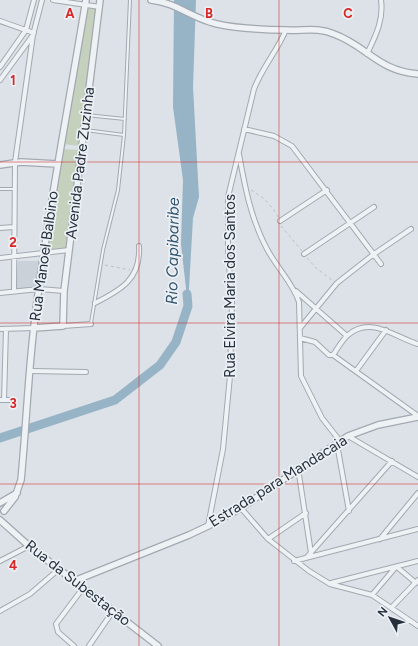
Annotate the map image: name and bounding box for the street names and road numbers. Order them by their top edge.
street label: Avenida Padre Zuzinha [62,86,98,240]
street label: Rua Manoel Balbino [26,190,62,322]
street label: Rua Elvira Maria dos Santos [221,194,239,378]
street label: Estrada para Mandacaia [206,431,350,531]
street label: Rua da Subestação [22,536,134,630]

